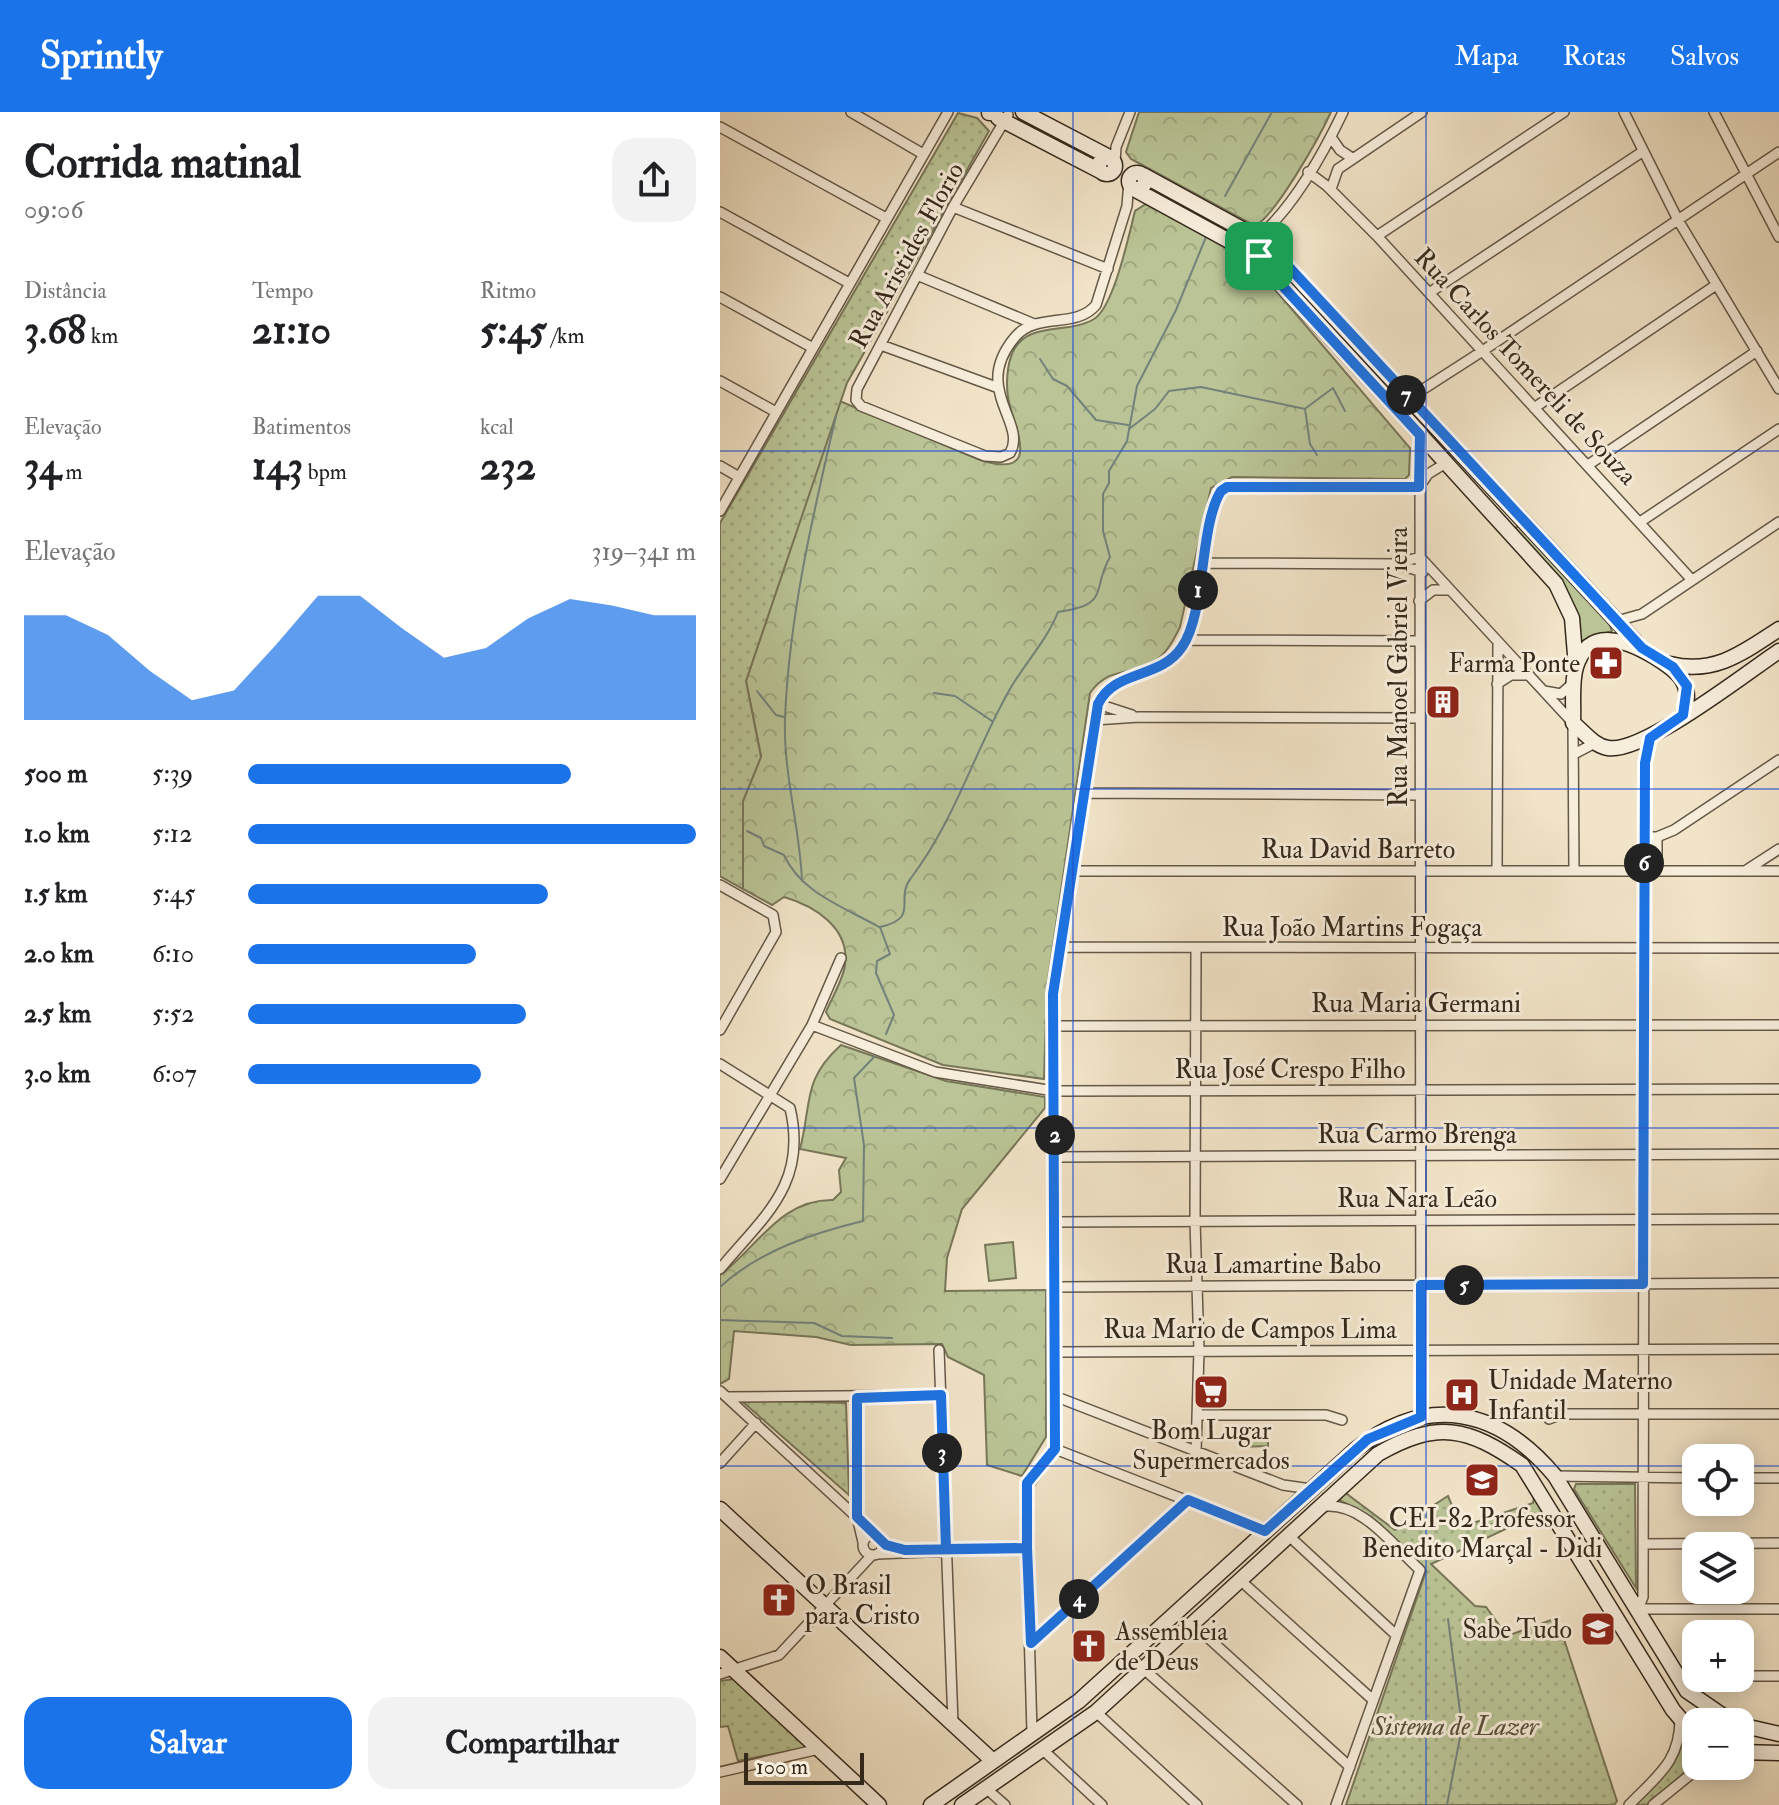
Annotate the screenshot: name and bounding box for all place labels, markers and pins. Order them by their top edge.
pin [1225,222,1293,290]
pin: 7 [1386,375,1426,415]
pin: 1 [1178,570,1218,610]
pharmacy icon: Farma Ponte [1587,644,1625,682]
place label: Farma Ponte [1448,648,1580,680]
building icon: ㅤ [1424,683,1462,721]
place label: ㅤ [1469,687,1494,719]
pin: 6 [1624,843,1664,883]
pin: 2 [1035,1115,1075,1155]
pin: 5 [1444,1265,1484,1305]
place label: Unidade Materno Infantil [1488,1365,1673,1427]
supermarket icon: Bom Lugar Supermercados [1192,1373,1230,1411]
hospital icon: Unidade Materno Infantil [1443,1376,1481,1414]
place label: Bom Lugar Supermercados [1132,1415,1290,1478]
pin: 3 [922,1433,962,1473]
school or university icon: CEI-82 Professor Benedito Marçal - Didi [1463,1461,1501,1499]
place label: CEI-82 Professor Benedito Marçal - Didi [1362,1503,1602,1565]
place label: O Brasil para Cristo [804,1570,920,1633]
pin: 4 [1059,1579,1099,1619]
church icon: O Brasil para Cristo [760,1581,798,1619]
school or university icon: Sabe Tudo [1579,1610,1617,1648]
place label: Sabe Tudo [1462,1614,1572,1646]
place label: Assembleia de Deus [1114,1616,1228,1678]
church icon: Assembleia de Deus [1070,1627,1108,1665]

